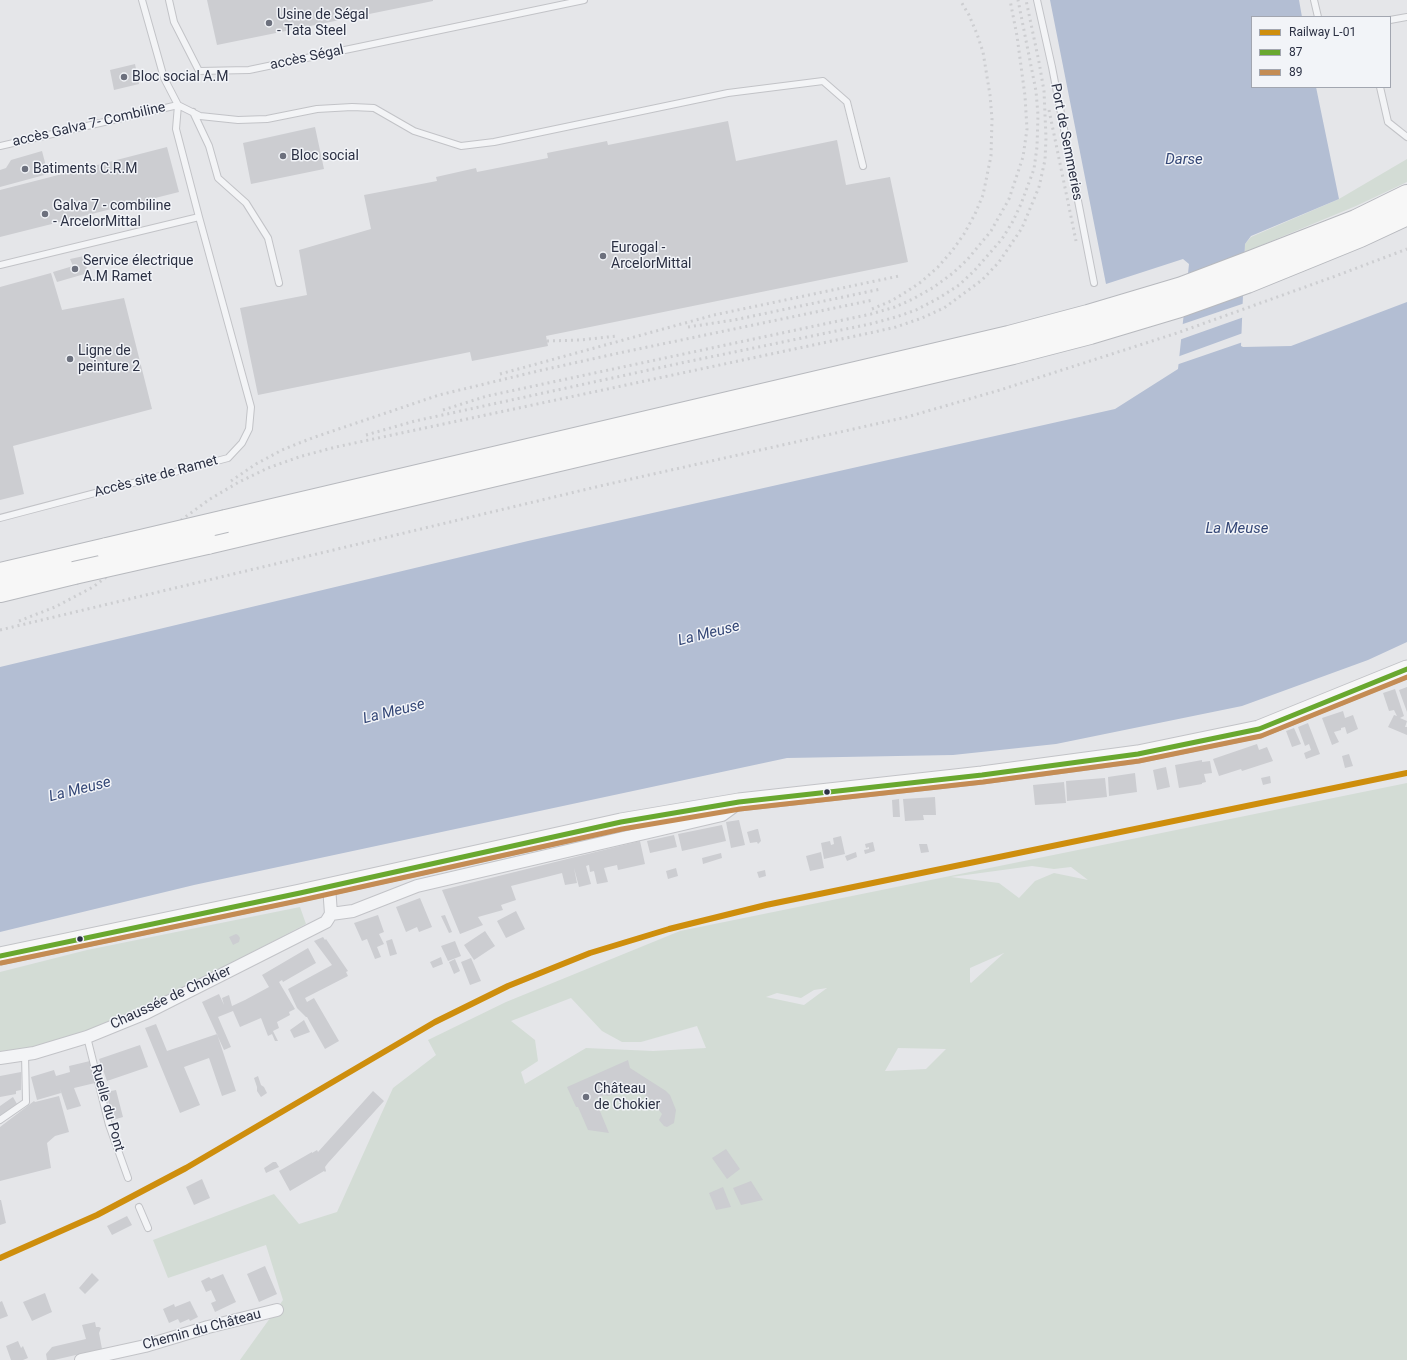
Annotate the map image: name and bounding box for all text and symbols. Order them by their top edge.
place label: Usine de Ségal - Tata Steel [277,7,369,40]
legend [1251,16,1391,88]
marker: Usine de Ségal - Tata Steel [264,18,274,28]
text: Railway L-01 [1289,25,1356,39]
street label: accès Ségal [269,42,345,74]
text: 87 [1289,45,1303,59]
text: 89 [1289,65,1303,79]
place label: Bloc social A.M [132,69,228,85]
marker: Bloc social A.M [119,72,129,82]
street label: Port de Semmeries [1046,82,1086,202]
street label: accès Galva 7- Combiline [11,99,167,151]
place label: Bloc social [291,148,359,164]
marker: Bloc social [278,151,288,161]
water label: Darse [1165,151,1203,169]
place label: Batiments C.R.M [33,161,137,177]
marker: Batiments C.R.M [20,164,30,174]
place label: Galva 7 - combiline - ArcelorMittal [53,198,171,230]
marker: Galva 7 - combiline - ArcelorMittal [40,209,50,219]
place label: Eurogal - ArcelorMittal [611,240,691,272]
marker: Eurogal - ArcelorMittal [598,251,608,261]
place label: Service électrique A.M Ramet [83,253,193,286]
marker: Service électrique A.M Ramet [70,264,80,274]
place label: Ligne de peinture 2 [78,343,140,376]
marker: Ligne de peinture 2 [65,354,75,364]
street label: Accès site de Ramet [92,452,220,502]
water label: La Meuse [1205,520,1269,538]
water label: La Meuse [676,618,742,650]
water label: La Meuse [361,696,427,728]
water label: La Meuse [47,774,113,806]
unlabelled marker [822,787,832,797]
unlabelled marker [75,934,85,944]
street label: Chaussée de Chokier [108,963,234,1033]
street label: Ruelle du Pont [87,1063,127,1153]
place label: Château de Chokier [594,1081,660,1114]
marker: Château de Chokier [581,1092,591,1102]
street label: Chemin du Château [141,1306,263,1354]

